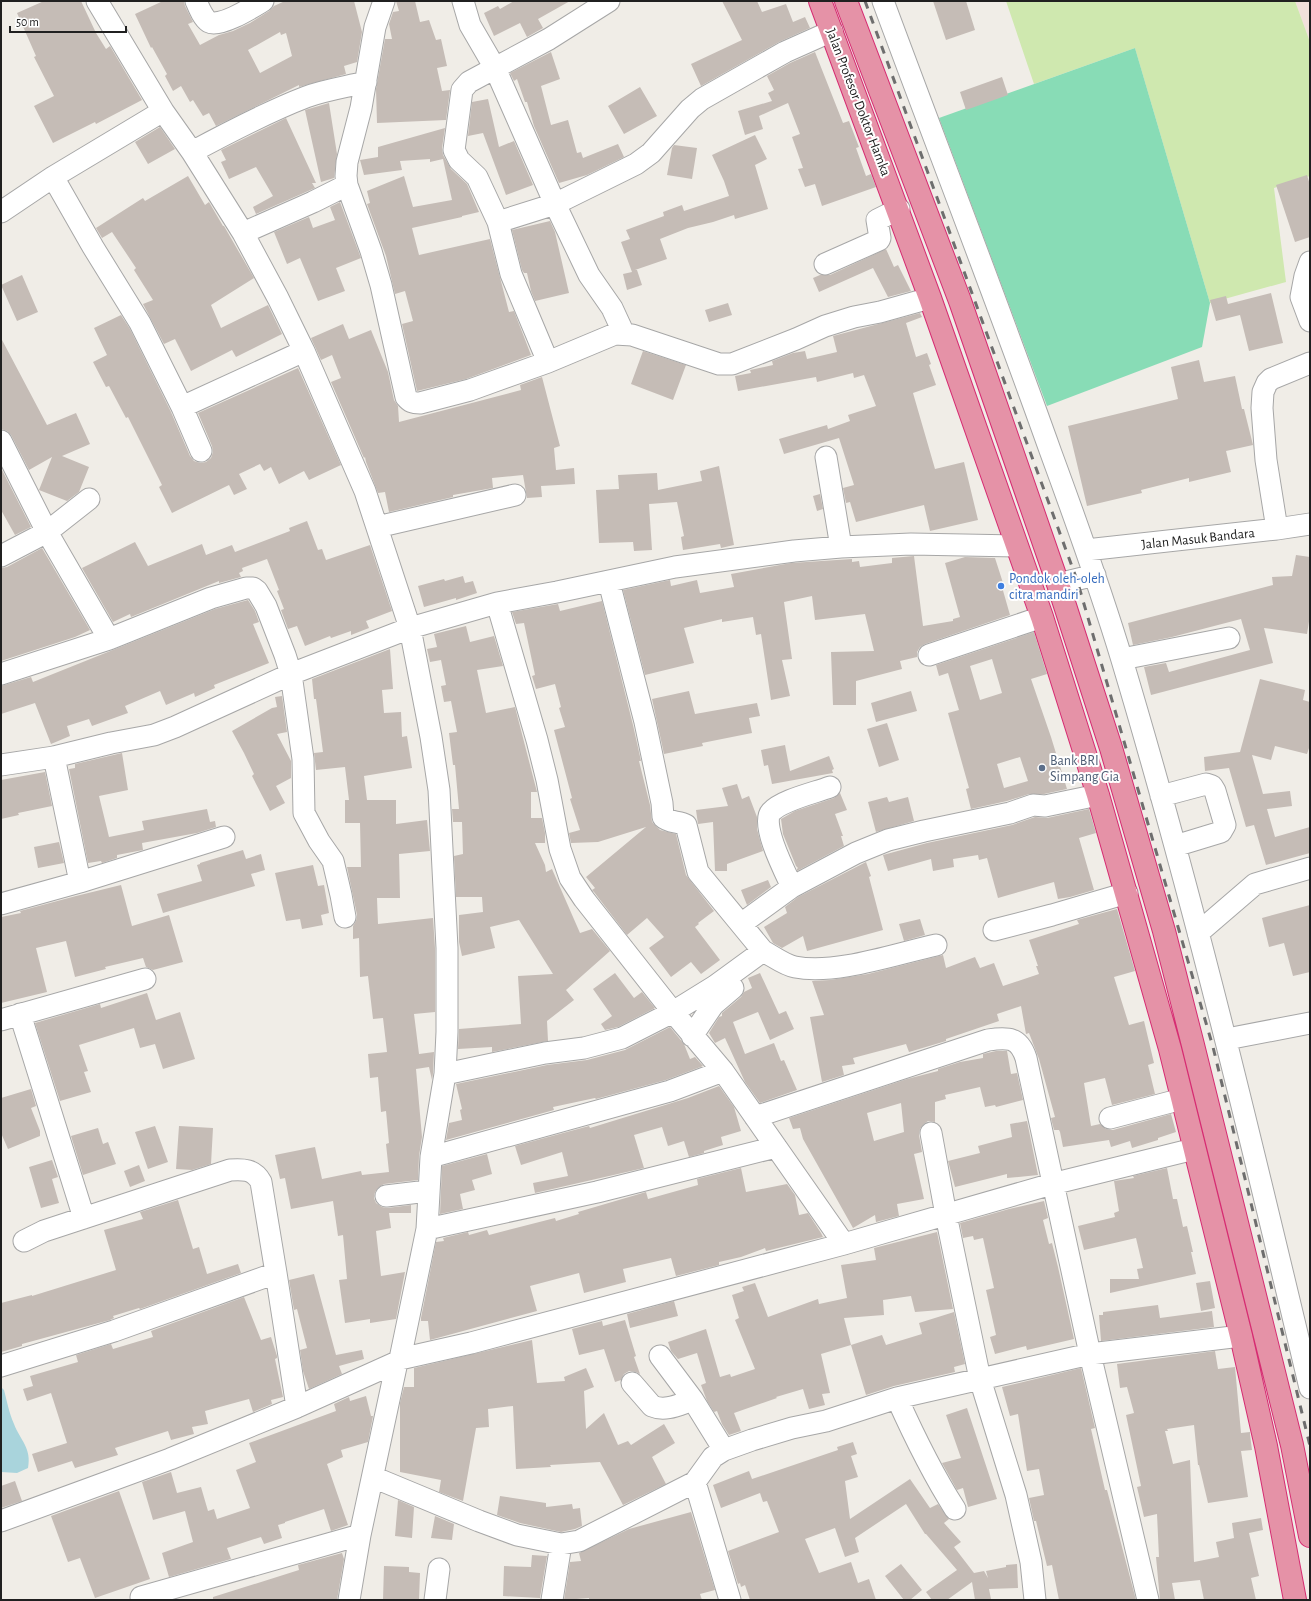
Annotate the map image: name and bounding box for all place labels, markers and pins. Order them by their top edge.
place label: Pondok oleh-oleh citra mandiri [1009,572,1105,602]
marker: Pondok oleh-oleh citra mandiri [996,581,1006,591]
place label: Bank BRI Simpang Gia [1050,754,1120,784]
marker: Bank BRI Simpang Gia [1037,763,1047,773]

